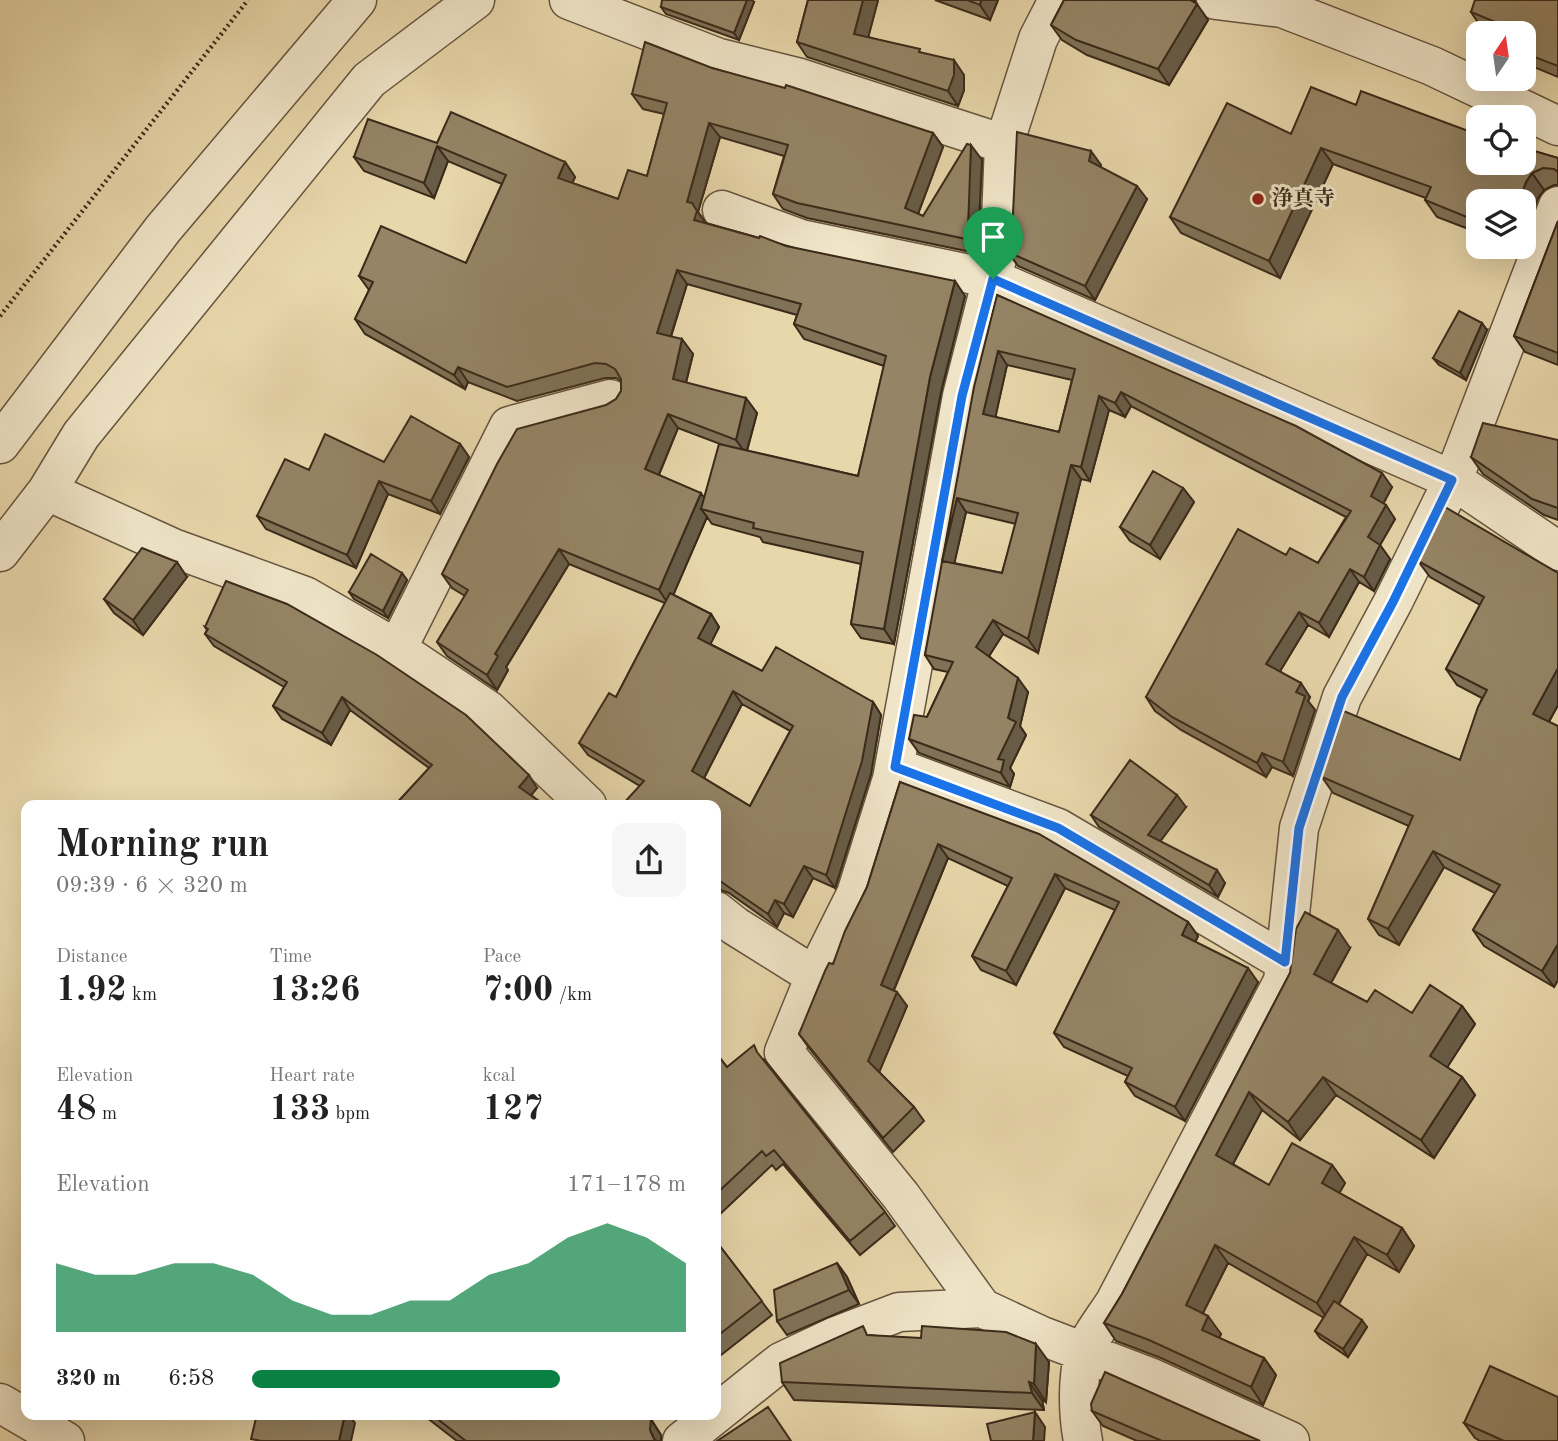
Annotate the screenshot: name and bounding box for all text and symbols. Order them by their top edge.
north arrow [1466,21,1536,91]
map controls [1466,21,1536,259]
button: locate [1466,105,1536,175]
place label: 浄真寺 [1272,186,1335,210]
button: layers [1466,189,1536,259]
marker: 浄真寺 [1250,191,1266,207]
pin [963,207,1023,279]
icon: arrive [974,218,1012,256]
button: share [612,823,686,897]
text: Morning run [56,827,269,865]
text: 09:39 · 6 × 320 m [56,874,248,897]
text: Distance [56,948,128,967]
text: Time [269,948,312,967]
text: Pace [483,948,521,967]
text: 1.92 [56,973,127,1008]
text: 13:26 [269,973,360,1008]
text: 7:00 [483,973,553,1008]
text: km [127,986,157,1005]
text: /km [553,986,592,1005]
text: Elevation [56,1067,133,1086]
text: Heart rate [269,1067,355,1086]
text: kcal [483,1067,515,1086]
text: 48 [56,1092,97,1127]
text: 133 [269,1092,330,1127]
text: 127 [483,1092,544,1127]
text: m [97,1105,117,1124]
text: bpm [330,1105,370,1124]
text: Elevation [56,1173,150,1196]
text: 171–178 m [567,1173,686,1196]
text: 320 m [56,1367,121,1390]
text: 6:58 [168,1367,214,1390]

